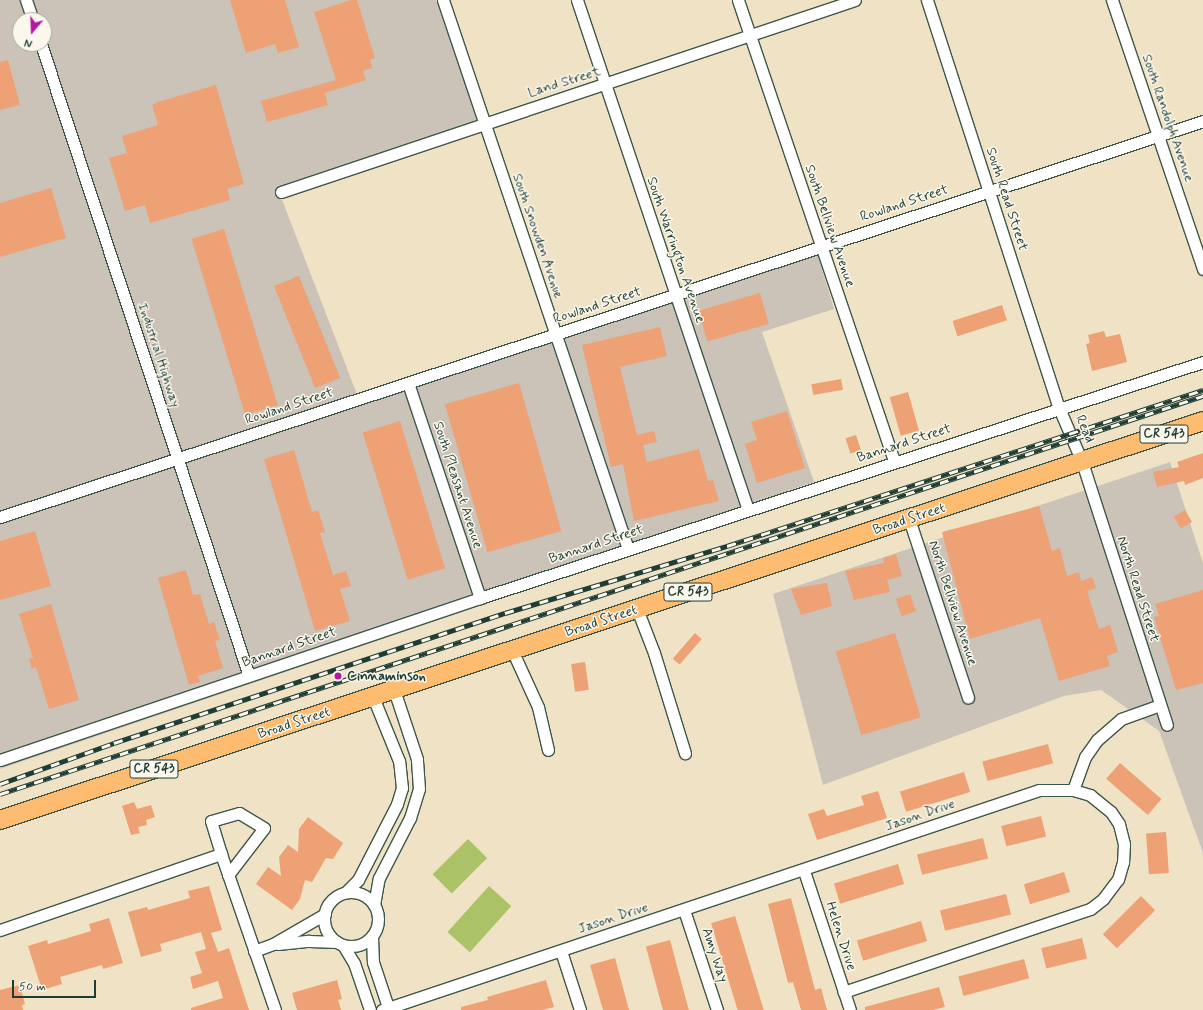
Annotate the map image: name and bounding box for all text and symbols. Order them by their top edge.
north arrow [12,12,52,52]
text: N [23,35,34,50]
street label: South Randolph Avenue [1138,52,1198,184]
street label: Land Street [526,63,602,101]
street label: South Read Street [982,146,1032,252]
street label: South Bellview Avenue [801,162,859,290]
street label: South Snowden Avenue [508,170,568,302]
street label: South Warrington Avenue [644,177,708,323]
street label: Rowland Street [858,181,950,225]
street label: Rowland Street [551,283,643,327]
street label: Industrial Highway [134,301,184,409]
street label: Rowland Street [243,384,335,428]
street label: Read [1072,412,1098,446]
street label: South Pleasant Avenue [429,419,487,551]
street label: Bannard Street [855,420,953,466]
road number: CR 543 [1139,423,1189,445]
street label: Broad Street [870,499,948,539]
street label: Bannard Street [547,521,645,567]
street label: North Read Street [1113,535,1163,643]
street label: North Bellview Avenue [925,538,981,668]
road number: CR 543 [663,581,713,603]
street label: Broad Street [562,601,640,641]
street label: Bannard Street [240,623,338,671]
place label: Cinnaminson [347,668,426,684]
marker: Cinnaminson [332,670,344,682]
street label: Broad Street [255,703,333,743]
road number: CR 543 [129,758,179,780]
street label: Jason Drive [883,795,957,835]
street label: Jason Drive [576,899,650,937]
street label: Helen Drive [822,899,860,973]
street label: Amy Way [698,925,732,985]
scale bar [14,972,98,998]
text: 50 m [19,979,46,995]

